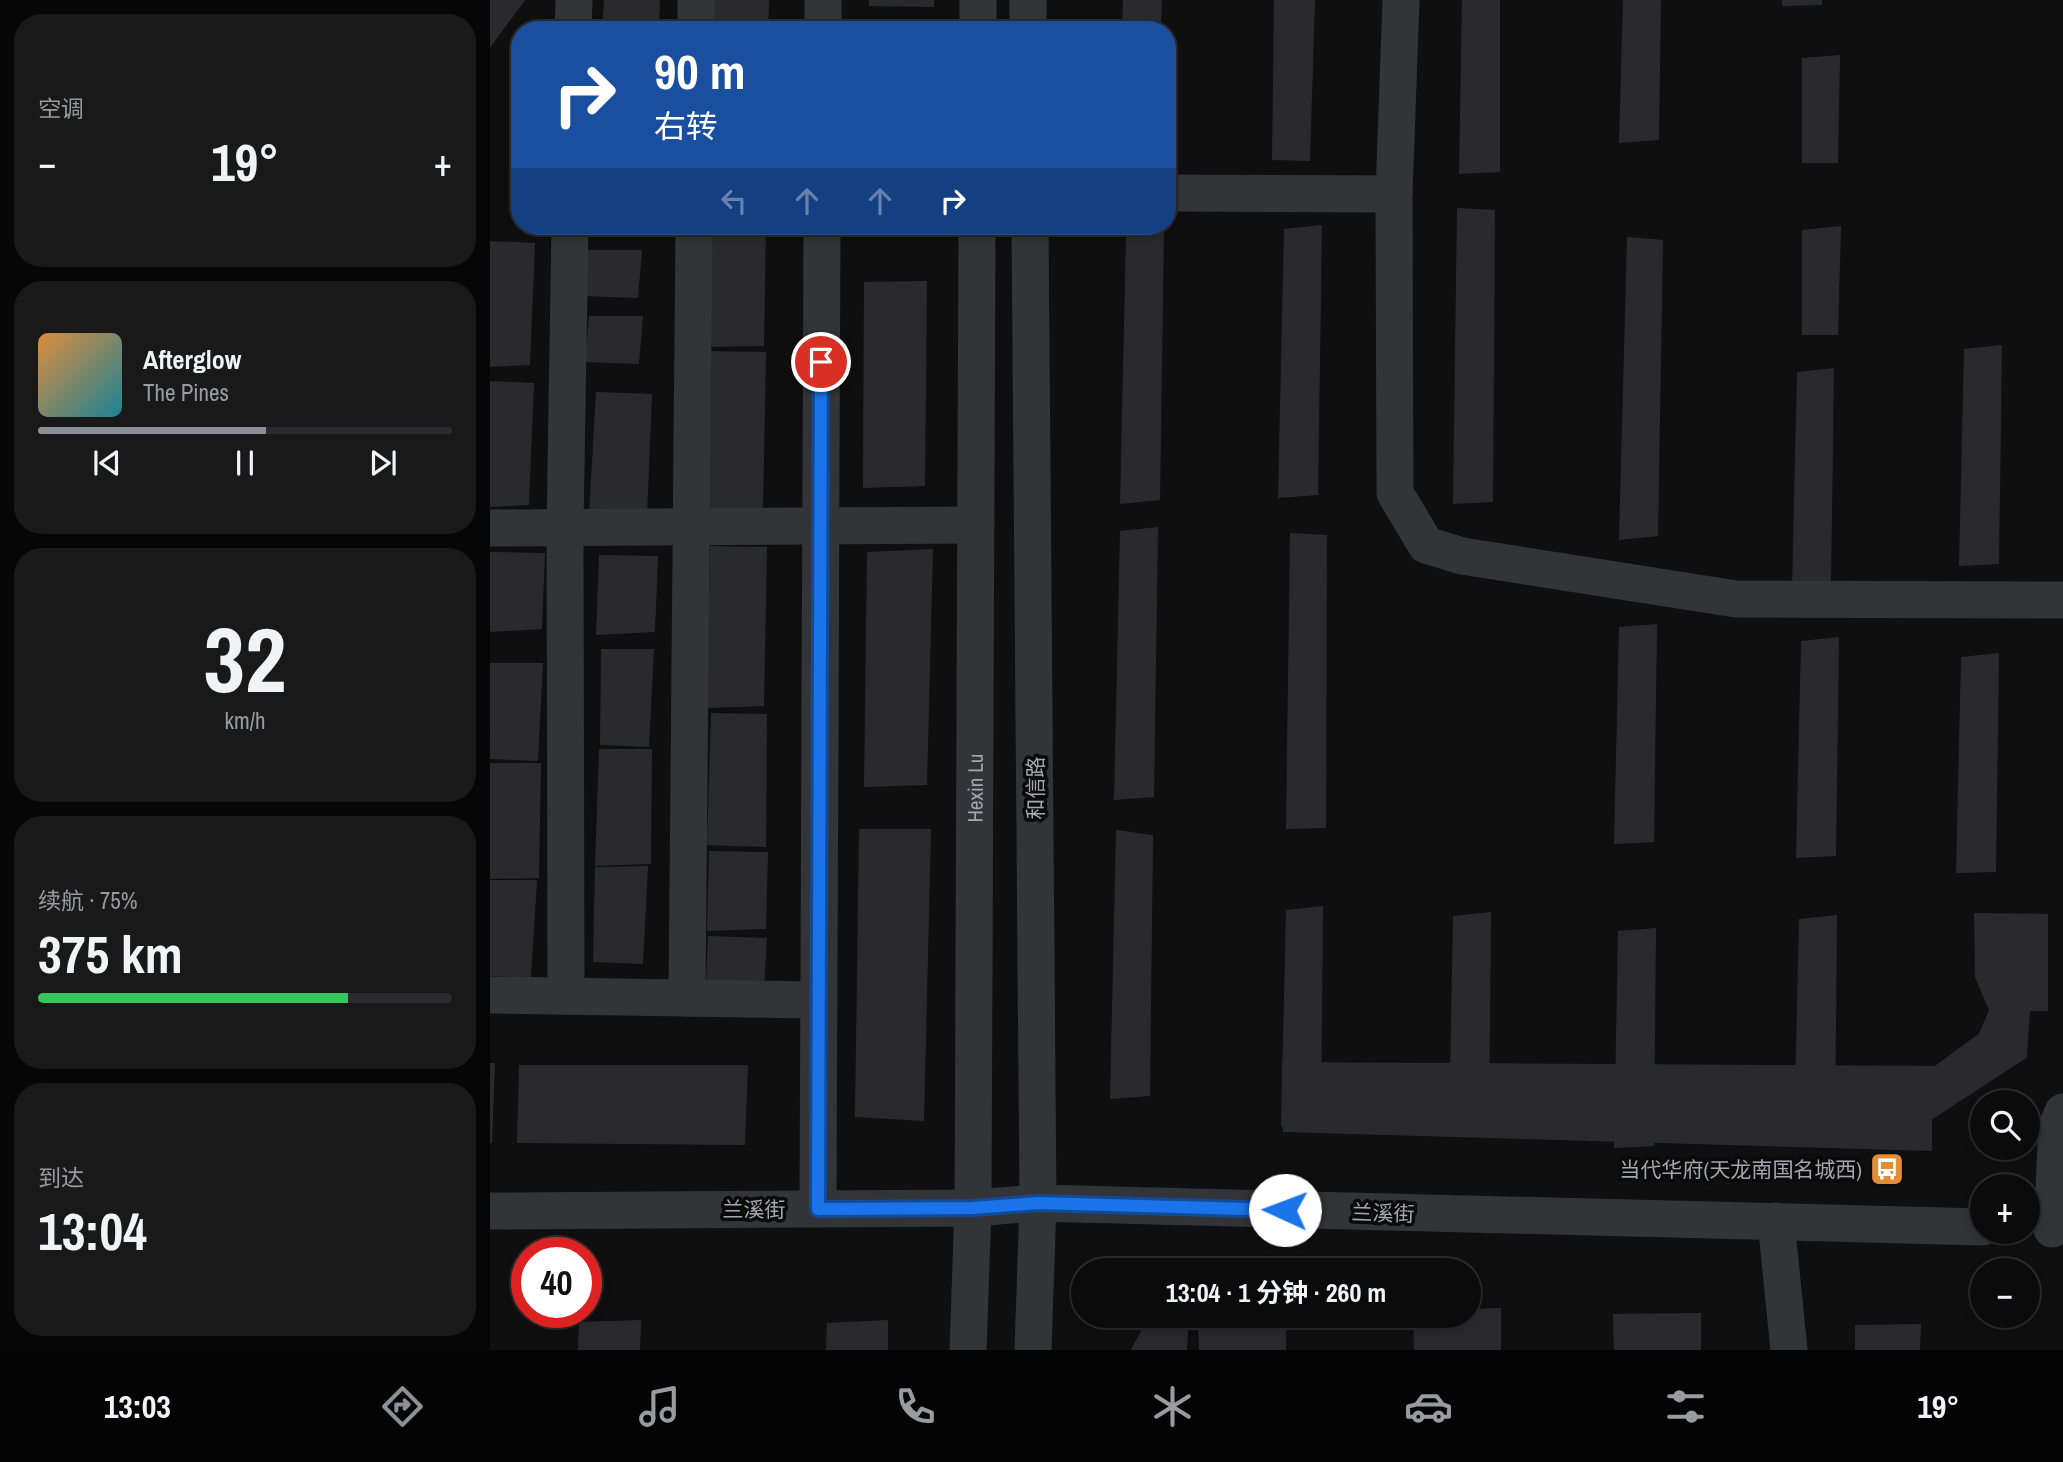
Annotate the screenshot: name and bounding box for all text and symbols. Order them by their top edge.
text: 90 m [654,38,746,104]
icon: right [539,49,630,140]
text: 空调 [38,93,84,124]
text: 右转 [654,105,718,148]
text: 19° [211,127,279,197]
text: − [38,137,56,188]
text: + [434,137,452,188]
icon: left [715,182,753,220]
icon: ahead [788,182,826,220]
icon: ahead [861,182,899,220]
icon: right [934,182,972,220]
pin [791,332,851,392]
text: Afterglow [143,342,241,377]
icon: arrive [802,343,840,381]
text: The Pines [143,377,229,408]
icon: previous [88,444,126,482]
icon: pause [226,444,264,482]
icon: next [364,444,402,482]
text: 32 [204,598,287,720]
text: km/h [225,705,265,736]
street label: Hexin Lu [960,754,989,823]
street label: 和信路 [1021,757,1050,820]
text: 续航 · 75% [38,885,137,916]
text: 375 km [38,919,183,989]
map controls [1970,1090,2040,1328]
button: search [1970,1090,2040,1160]
bus stop icon: 当代华府(天龙南国名城西) [1868,1150,1906,1188]
place label: 当代华府(天龙南国名城西) [1620,1155,1862,1184]
text: 到达 [38,1162,84,1193]
position arrow [1248,1173,1322,1247]
button: + [1970,1174,2040,1244]
street label: 兰溪街 [723,1195,786,1224]
text: 13:04 [38,1196,147,1266]
street label: 兰溪街 [1351,1197,1415,1229]
speed limit sign: 40 [511,1237,602,1328]
button: − [1970,1258,2040,1328]
text: 13:04 · 1 分钟 · 260 m [1166,1275,1386,1310]
icon: directions [378,1382,427,1431]
icon: music [635,1382,684,1431]
icon: phone [891,1382,940,1431]
icon: climate [1148,1382,1197,1431]
icon: car [1404,1382,1453,1431]
icon: filters [1661,1382,1710,1431]
text: 13:03 [104,1385,171,1428]
text: 19° [1917,1385,1959,1428]

